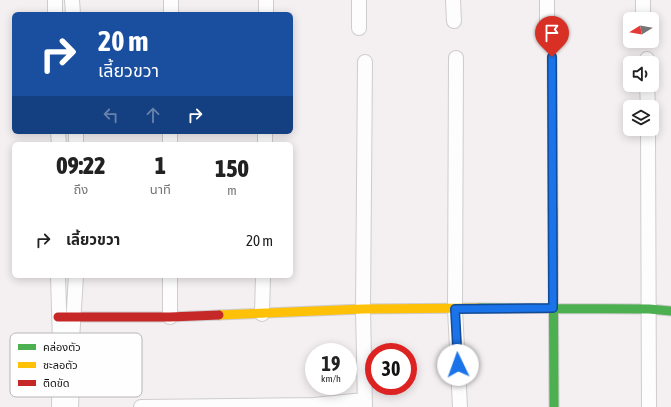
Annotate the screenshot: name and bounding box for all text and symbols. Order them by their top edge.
north arrow [623,12,659,48]
map controls [623,12,659,136]
pin [535,16,569,57]
icon: arrive [541,22,563,44]
text: 20 m [98,25,148,57]
icon: right [32,28,84,80]
button: sound [623,56,659,92]
text: เลี้ยวขวา [98,60,159,81]
button: layers [623,100,659,136]
icon: left [100,104,122,126]
icon: ahead [142,104,164,126]
icon: right [184,104,206,126]
text: 09:22 [56,152,106,179]
text: 1 [155,152,166,179]
text: 150 [215,155,249,182]
text: ถึง [73,182,88,197]
text: นาที [150,182,171,197]
text: m [227,183,237,198]
icon: right [32,229,54,251]
text: เลี้ยวขวา [66,231,120,248]
text: 20 m [246,232,273,249]
legend [10,333,142,397]
text: คล่องตัว [43,341,81,353]
speed limit sign: 30 [365,343,417,395]
position arrow [437,344,479,386]
text: 19 [322,352,340,375]
text: ชะลอตัว [43,359,78,371]
text: km/h [321,373,341,384]
text: ติดขัด [43,377,70,389]

